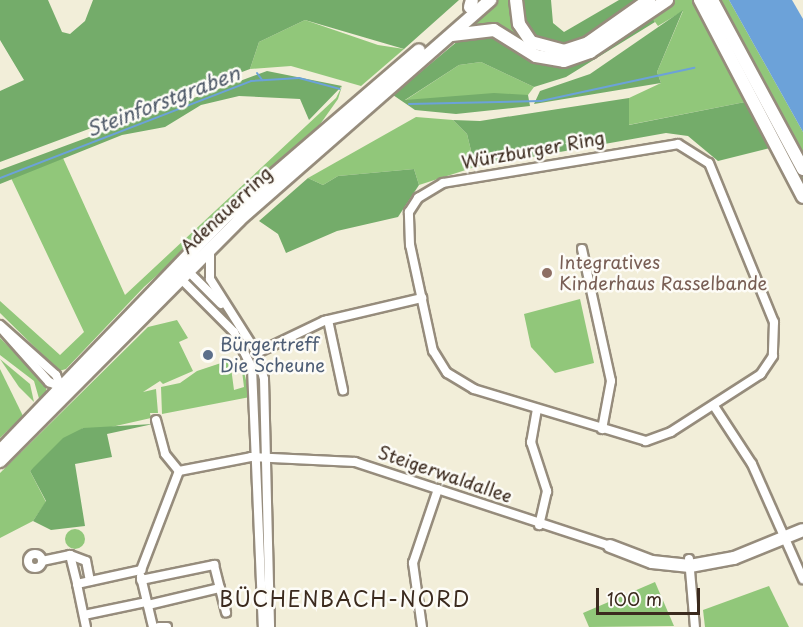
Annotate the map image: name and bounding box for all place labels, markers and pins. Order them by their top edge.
place label: Integratives Kinderhaus Rasselbande [559,252,767,294]
marker: Integratives Kinderhaus Rasselbande [540,266,554,280]
place label: Bürgertreff Die Scheune [220,334,326,376]
marker: Bürgertreff Die Scheune [201,348,215,362]

